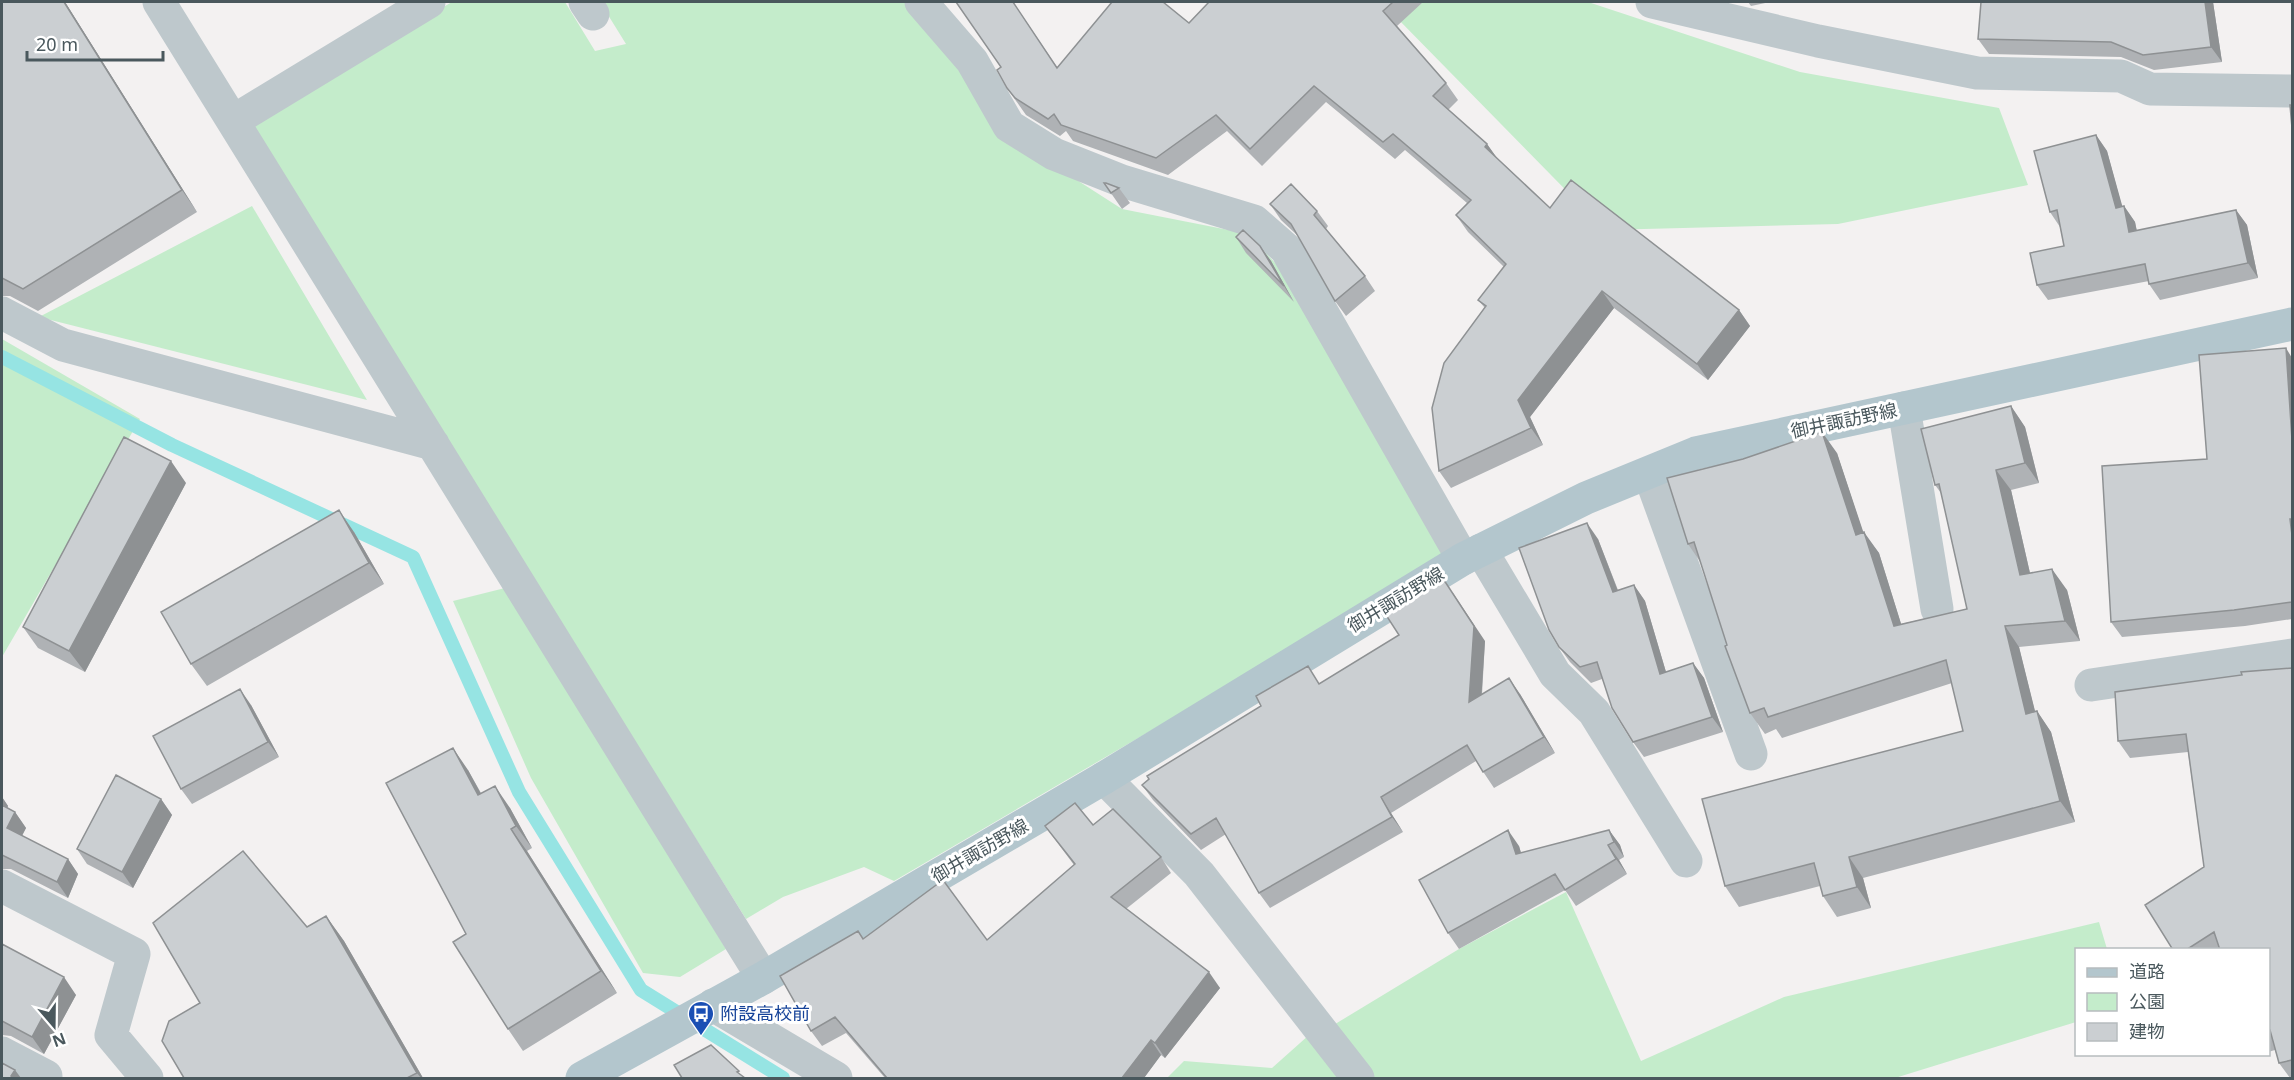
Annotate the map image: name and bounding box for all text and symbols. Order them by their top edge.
scale bar [27,24,164,62]
text: 20 m [36,32,78,56]
street label: 御井諏訪野線 [1788,397,1899,443]
street label: 御井諏訪野線 [1343,561,1448,637]
street label: 御井諏訪野線 [927,813,1032,888]
legend [2075,948,2270,1056]
text: 道路 [2129,959,2165,983]
text: 公園 [2129,989,2165,1013]
north arrow [24,996,84,1056]
bus stop icon: 附設高校前 [686,999,716,1037]
place label: 附設高校前 [720,1001,810,1025]
text: 建物 [2129,1019,2165,1043]
text: N [49,1028,69,1053]

